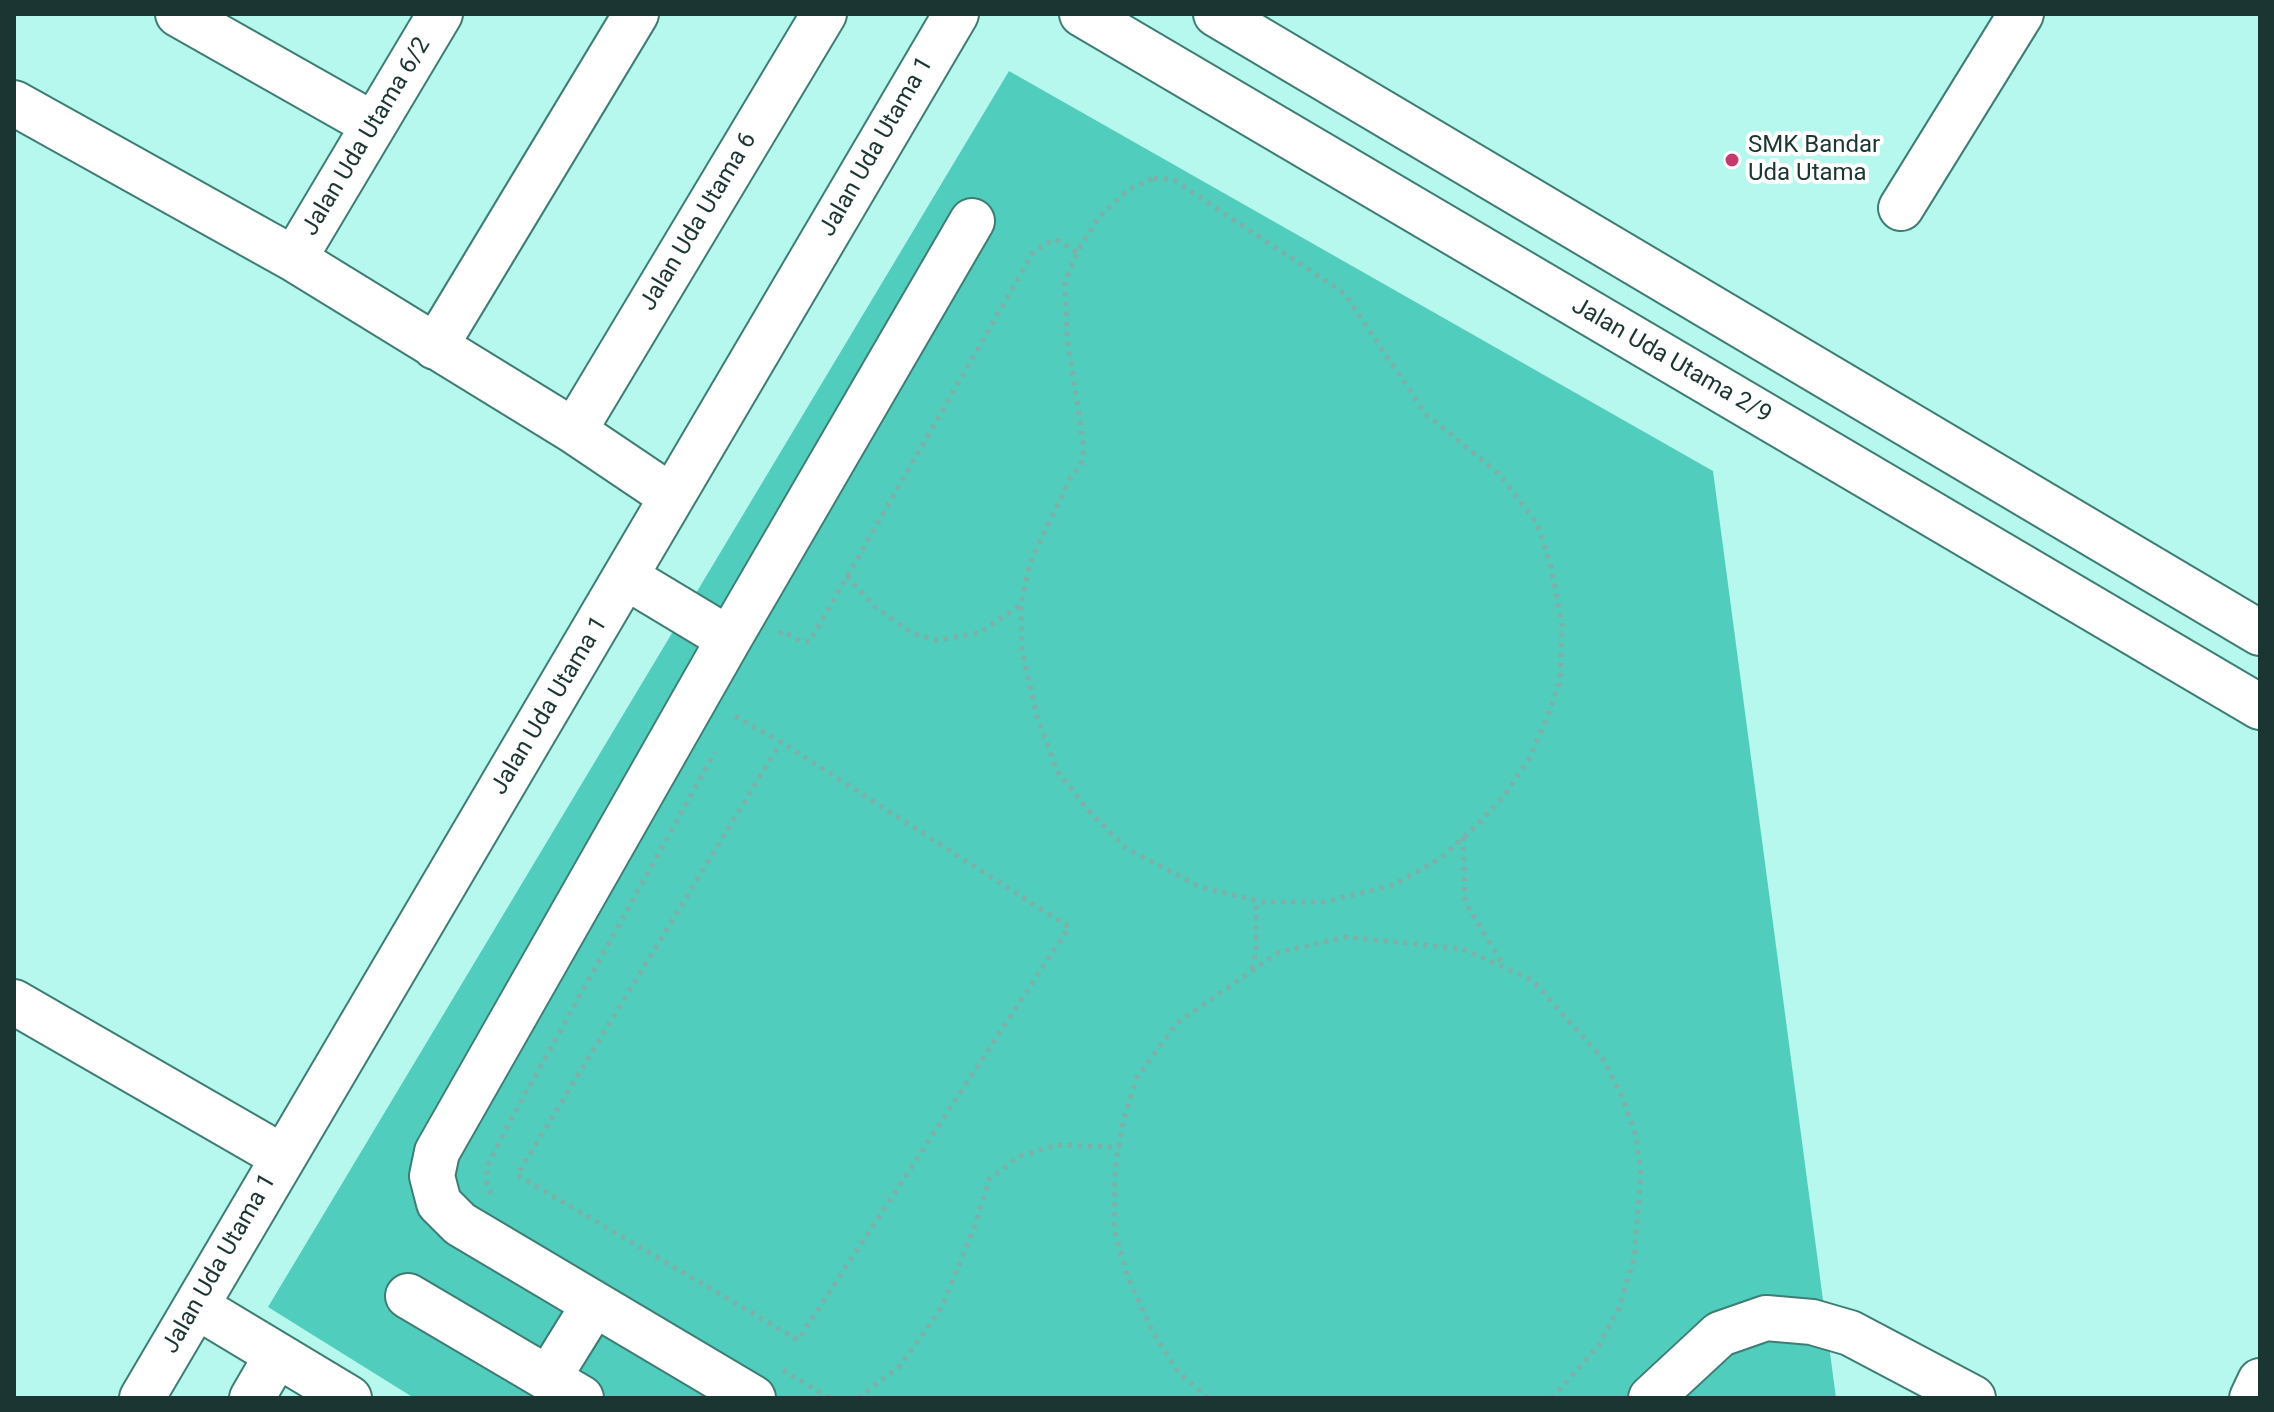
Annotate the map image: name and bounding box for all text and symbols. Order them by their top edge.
street label: Jalan Uda Utama 6/2 [296,33,438,241]
street label: Jalan Uda Utama 1 [814,52,940,242]
street label: Jalan Uda Utama 6 [635,128,763,316]
place label: SMK Bandar Uda Utama [1748,132,1880,188]
marker: SMK Bandar Uda Utama [1723,151,1741,169]
street label: Jalan Uda Utama 2/9 [1566,292,1776,430]
street label: Jalan Uda Utama 1 [486,612,614,800]
street label: Jalan Uda Utama 1 [157,1169,283,1359]

